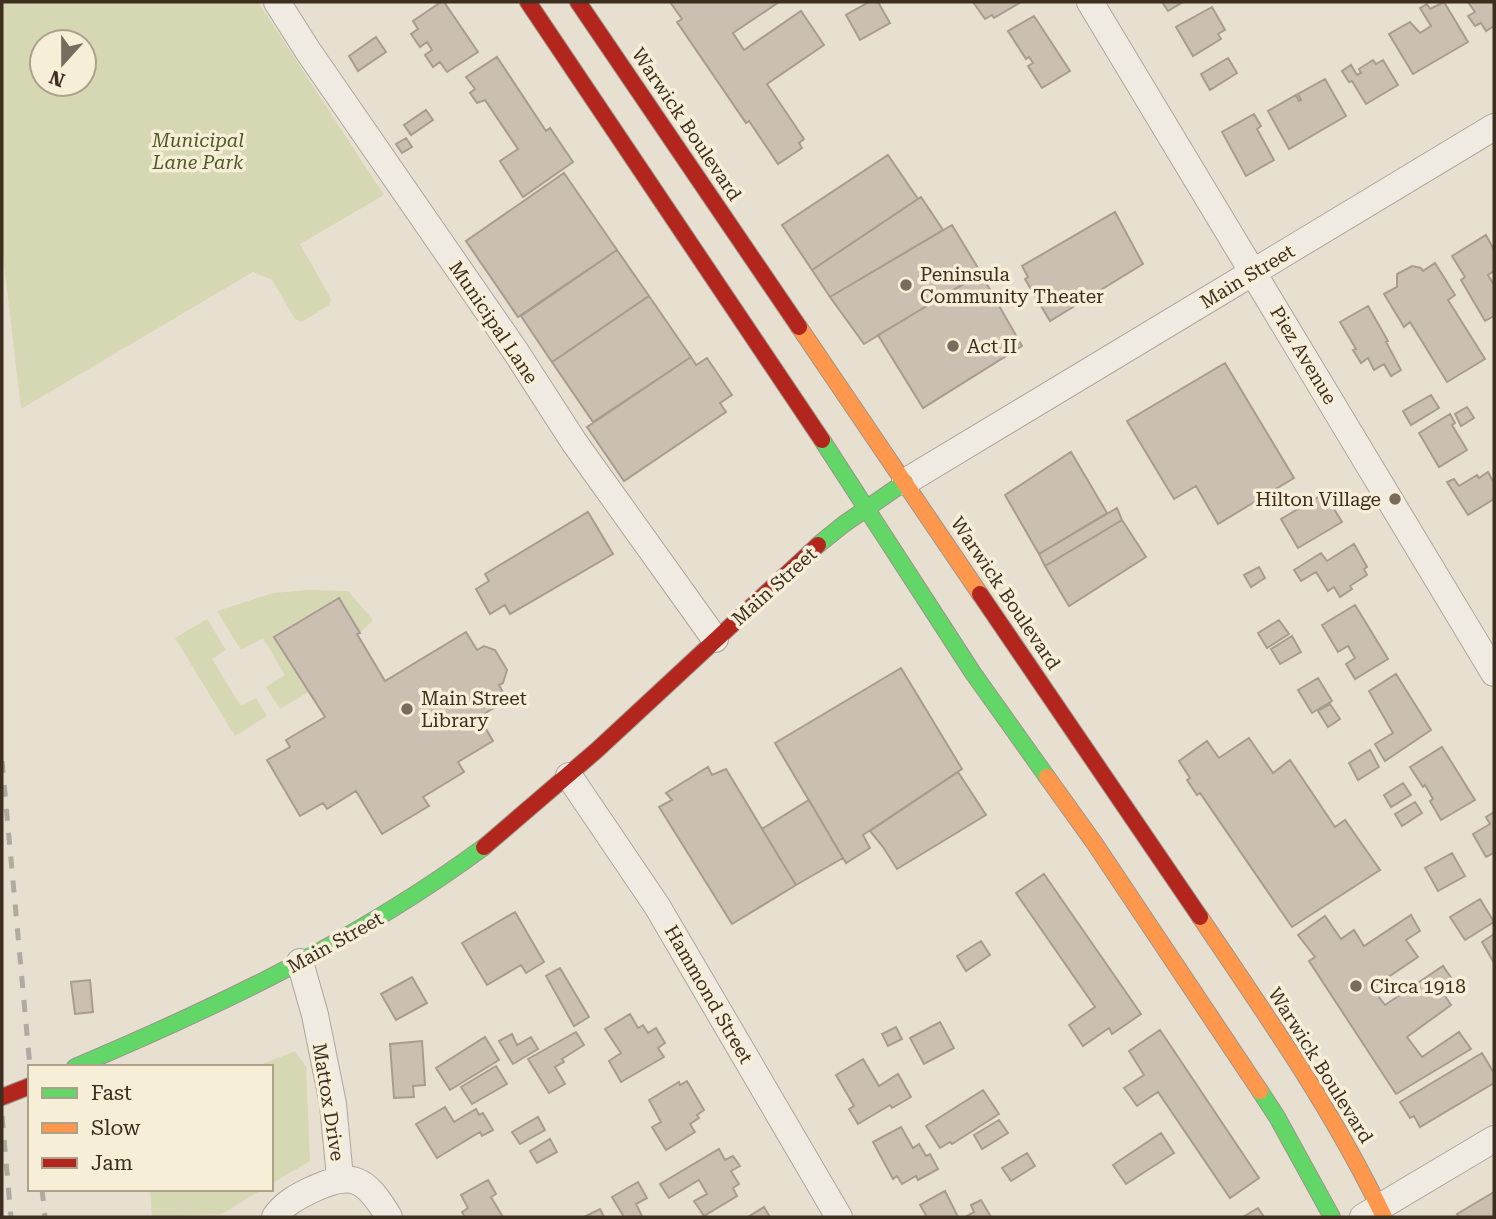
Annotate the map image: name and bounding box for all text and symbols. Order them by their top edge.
north arrow [28,28,98,98]
street label: Warwick Boulevard [627,43,746,205]
text: N [46,65,68,92]
park label: Municipal Lane Park [151,129,244,174]
street label: Main Street [1196,239,1299,314]
street label: Municipal Lane [444,257,543,388]
place label: Peninsula Community Theater [920,263,1104,308]
marker: Peninsula Community Theater [898,277,914,293]
street label: Piez Avenue [1265,302,1342,409]
place label: Act II [967,335,1017,358]
marker: Act II [945,338,961,354]
place label: Hilton Village [1255,488,1381,511]
marker: Hilton Village [1387,491,1403,507]
street label: Warwick Boulevard [946,512,1065,674]
street label: Main Street [727,542,821,630]
place label: Main Street Library [421,687,527,732]
marker: Main Street Library [399,701,415,717]
street label: Main Street [283,907,387,978]
street label: Hammond Street [660,921,758,1068]
place label: Circa 1918 [1370,975,1466,998]
marker: Circa 1918 [1348,978,1364,994]
street label: Warwick Boulevard [1263,983,1378,1147]
street label: Mattox Drive [308,1042,349,1163]
legend [28,1065,273,1191]
text: Fast [91,1081,132,1105]
text: Slow [91,1116,141,1140]
text: Jam [91,1151,133,1175]

